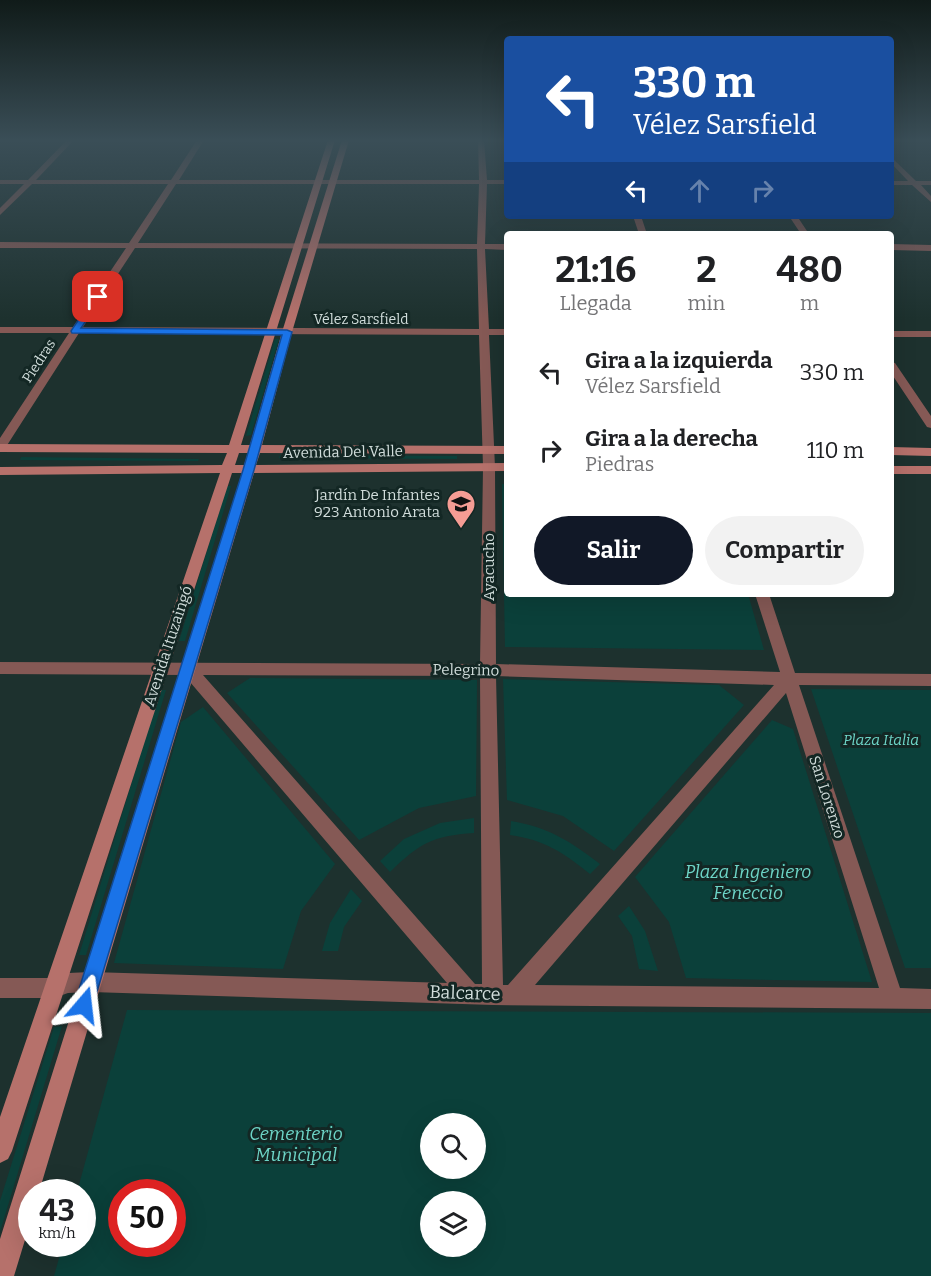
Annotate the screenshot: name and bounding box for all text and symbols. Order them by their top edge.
text: 330 m [633,58,755,108]
icon: left [534,60,612,138]
text: Vélez Sarsfield [633,109,817,141]
icon: left [620,174,653,207]
icon: ahead [683,174,716,207]
icon: right [746,174,779,207]
text: 21:16 [555,248,636,292]
text: 2 [696,248,716,292]
text: 480 [776,248,843,292]
pin [72,271,123,322]
icon: arrive [81,280,114,313]
text: Llegada [560,291,632,315]
text: min [687,291,725,315]
text: m [800,291,819,315]
street label: Vélez Sarsfield [313,311,409,328]
street label: Piedras [19,336,59,386]
text: Gira a la izquierda [585,347,773,374]
icon: left [534,356,567,389]
text: 330 m [800,359,864,386]
text: Vélez Sarsfield [585,374,721,398]
text: Gira a la derecha [585,425,758,452]
icon: right [534,434,567,467]
text: 110 m [807,437,864,464]
street label: Avenida Del Valle [283,442,403,462]
text: Piedras [585,452,654,476]
place label: Jardín De Infantes 923 Antonio Arata [314,486,440,521]
school or university icon: Jardín De Infantes 923 Antonio Arata [445,488,477,530]
button: Salir [534,516,693,585]
button: Compartir [705,516,864,585]
street label: Ayacucho [480,533,498,601]
street label: Avenida Ituzaingó [140,583,196,709]
street label: Pelegrino [433,660,499,680]
park label: Plaza Italia [843,731,919,749]
street label: San Lorenzo [805,753,849,841]
park label: Plaza Ingeniero Feneccio [685,861,811,904]
position arrow [52,973,116,1037]
street label: Balcarce [429,981,501,1005]
map controls [420,1113,486,1257]
button: search [420,1113,486,1179]
park label: Cementerio Municipal [249,1123,343,1166]
speed limit sign: 50 [108,1179,186,1257]
button: layers [420,1191,486,1257]
text: 43 [39,1193,75,1229]
text: km/h [38,1224,76,1242]

